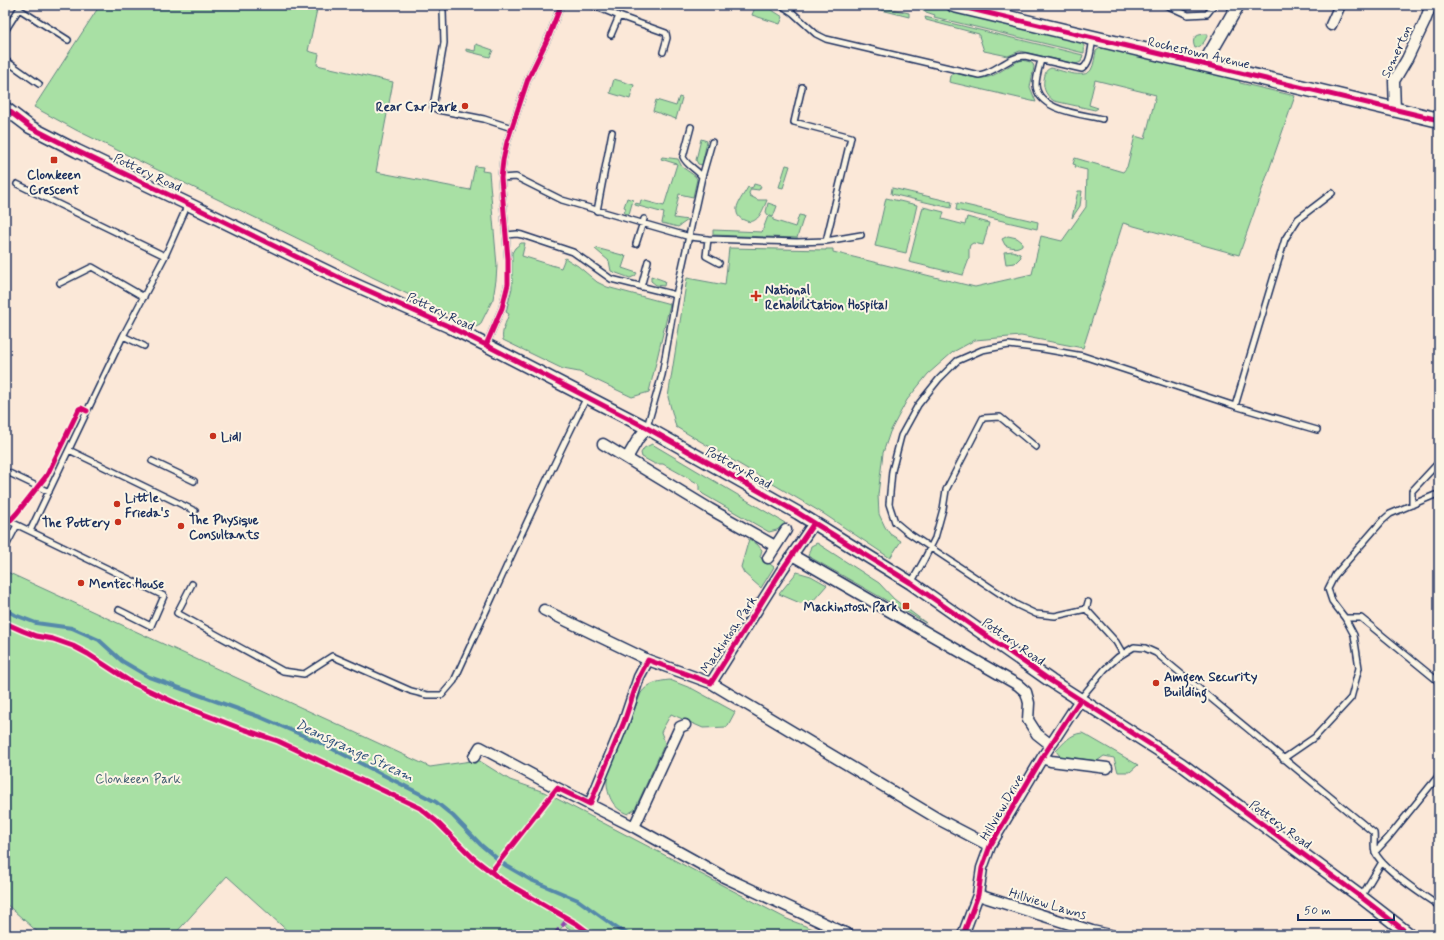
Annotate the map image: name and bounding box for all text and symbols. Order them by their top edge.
street label: Somerton [1378,22,1417,81]
street label: Rochestown Avenue [1146,33,1252,74]
place label: Rear Car Park [376,99,457,116]
marker: Rear Car Park [460,101,470,111]
street label: Pottery Road [111,150,184,197]
marker: Clonkeen Crescent [49,155,59,165]
place label: Clonkeen Crescent [27,167,81,199]
place label: National Rehabilitation Hospital [765,282,888,314]
street label: Pottery Road [404,289,477,336]
marker: National Rehabilitation Hospital [750,290,762,302]
place label: Lidl [221,429,241,446]
marker: Lidl [208,431,218,441]
street label: Pottery Road [702,443,774,493]
place label: Little Frieda's [125,490,169,522]
marker: Little Frieda's [112,499,122,509]
place label: The Physique Consultants [189,512,259,544]
place label: The Pottery [42,515,110,532]
marker: The Pottery [113,517,123,527]
marker: The Physique Consultants [176,521,186,531]
place label: Mentec House [89,576,164,593]
marker: Mentec House [76,578,86,588]
street label: Mackintosh Park [697,593,762,677]
place label: Mackinstosh Park [804,599,899,616]
marker: Mackinstosh Park [901,601,911,611]
street label: Pottery Road [978,614,1048,670]
place label: Amgen Security Building [1164,669,1258,704]
marker: Amgen Security Building [1151,678,1161,688]
water label: Deansgrange Stream [292,716,417,787]
park label: Clonkeen Park [95,771,181,788]
street label: Hillview Drive [976,771,1028,844]
street label: Pottery Road [1246,797,1315,854]
street label: Hillview Lawns [1007,885,1088,924]
scale bar [1298,896,1394,922]
text: 50 m [1304,903,1331,919]

